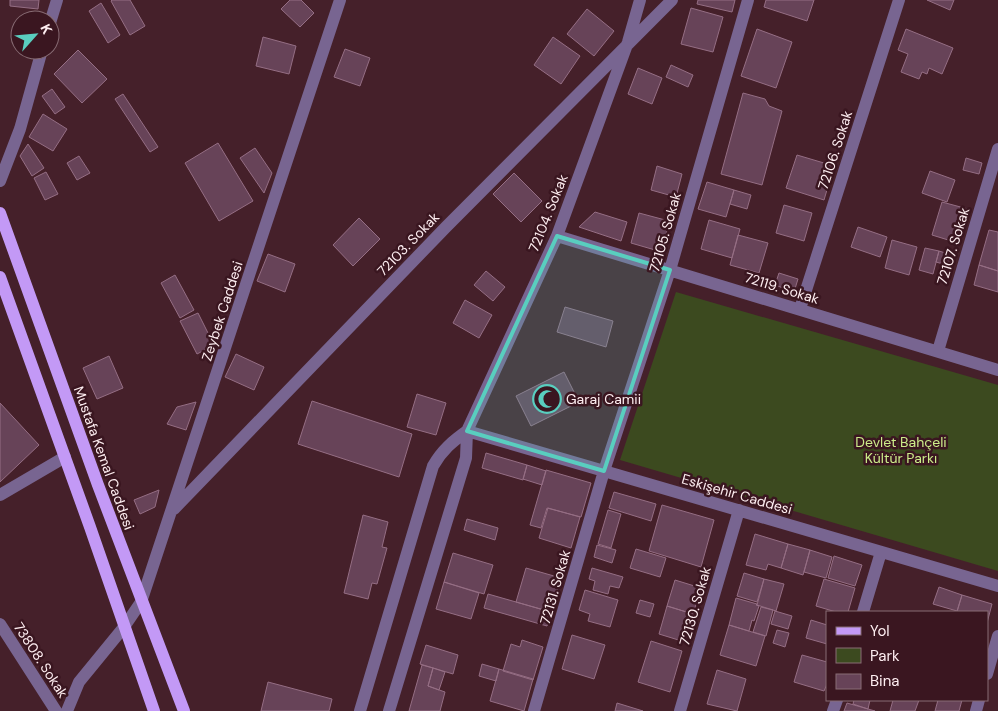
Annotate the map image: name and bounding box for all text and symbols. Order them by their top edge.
north arrow [10,10,60,60]
text: K [36,21,57,37]
street label: 72106. Sokak [814,108,856,192]
street label: 72104. Sokak [524,172,572,254]
street label: 72105. Sokak [645,190,685,274]
street label: 72107. Sokak [933,205,973,287]
street label: 72103. Sokak [373,208,443,280]
street label: Zeybek Caddesi [197,259,247,363]
street label: 72119. Sokak [743,268,821,308]
street label: Mustafa Kemal Caddesi [70,384,138,532]
mosque icon: Garaj Camii [532,384,562,414]
place label: Garaj Camii [566,390,641,408]
park label: Devlet Bahçeli Kültür Parkı [855,433,947,467]
street label: Eskişehir Caddesi [680,470,794,518]
street label: 72131. Sokak [536,548,574,626]
street label: 72130. Sokak [675,564,715,648]
legend [826,611,988,701]
street label: 73808. Sokak [10,619,72,701]
text: Yol [870,621,890,641]
text: Park [870,646,900,666]
text: Bina [870,671,899,691]

